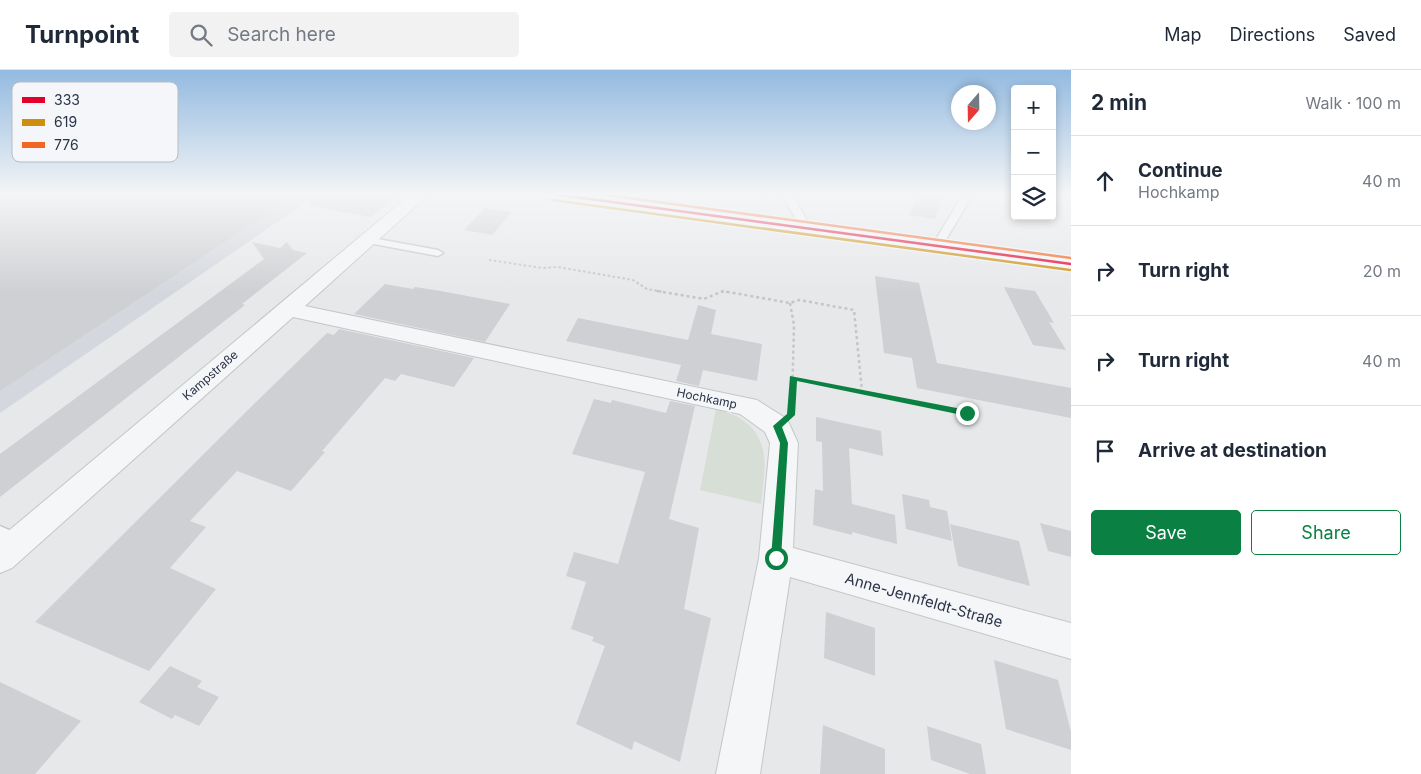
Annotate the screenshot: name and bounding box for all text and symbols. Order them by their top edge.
search box [169,12,519,57]
text: Turnpoint [25,20,139,49]
icon: search [187,21,215,49]
text: Search here [227,23,336,46]
text: Map [1164,24,1202,45]
text: Directions [1230,24,1315,45]
text: Saved [1343,24,1396,45]
legend [12,82,178,162]
north arrow [951,85,996,130]
map controls [1011,85,1056,220]
button: + [1011,85,1056,130]
text: 2 min [1091,90,1147,115]
text: 333 [54,91,80,108]
text: Walk · 100 m [1306,93,1401,113]
text: 619 [54,113,77,130]
button: − [1011,130,1056,175]
text: 776 [54,136,79,153]
text: Continue [1138,159,1223,182]
icon: ahead [1091,167,1119,195]
text: 40 m [1362,171,1401,191]
button: layers [1011,175,1056,220]
text: Hochkamp [1138,182,1220,202]
icon: right [1091,257,1119,285]
text: Turn right [1138,259,1229,282]
text: 20 m [1363,261,1401,281]
street label: Kampstraße [179,347,241,403]
icon: right [1091,347,1119,375]
text: Turn right [1138,349,1229,372]
text: 40 m [1362,351,1401,371]
street label: Hochkamp [675,384,739,412]
route end [956,402,979,425]
icon: arrive [1091,437,1119,465]
text: Arrive at destination [1138,439,1327,462]
button: Save [1091,510,1241,555]
button: Share [1251,510,1401,555]
route start [765,547,788,570]
street label: Anne-Jennfeldt-Straße [843,568,1005,632]

